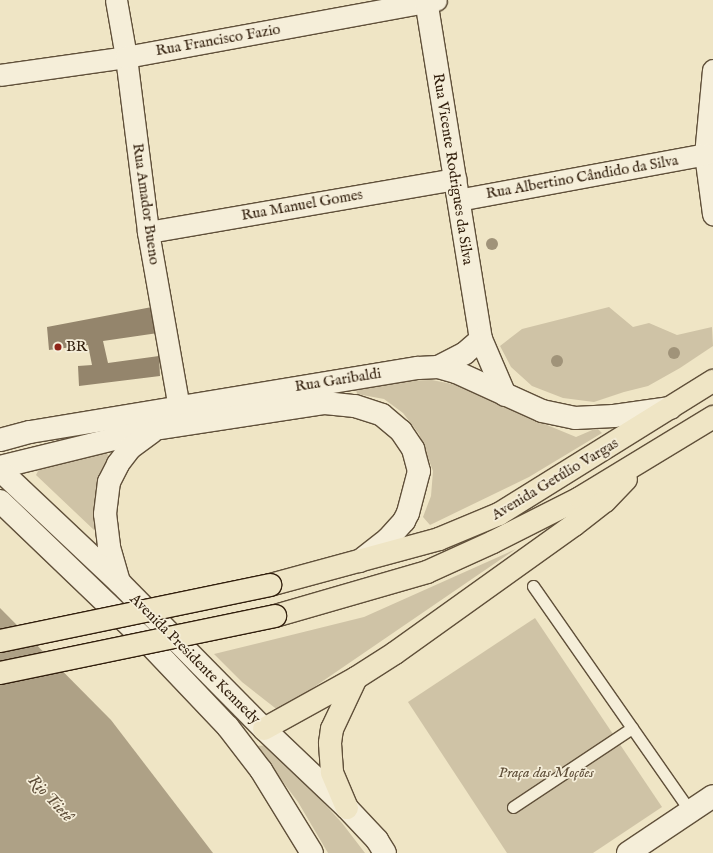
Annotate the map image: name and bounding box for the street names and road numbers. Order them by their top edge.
street label: Rua Francisco Fazio [154,20,282,60]
street label: Rua Vicente Rodrigues da Silva [429,72,477,266]
street label: Rua Amador Bueno [129,142,163,266]
street label: Rua Albertino Cândido da Silva [484,151,680,203]
street label: Rua Manuel Gomes [240,185,364,225]
street label: Rua Garibaldi [293,364,383,396]
street label: Avenida Getúlio Vargas [488,434,622,524]
street label: Avenida Presidente Kennedy [126,590,264,728]

